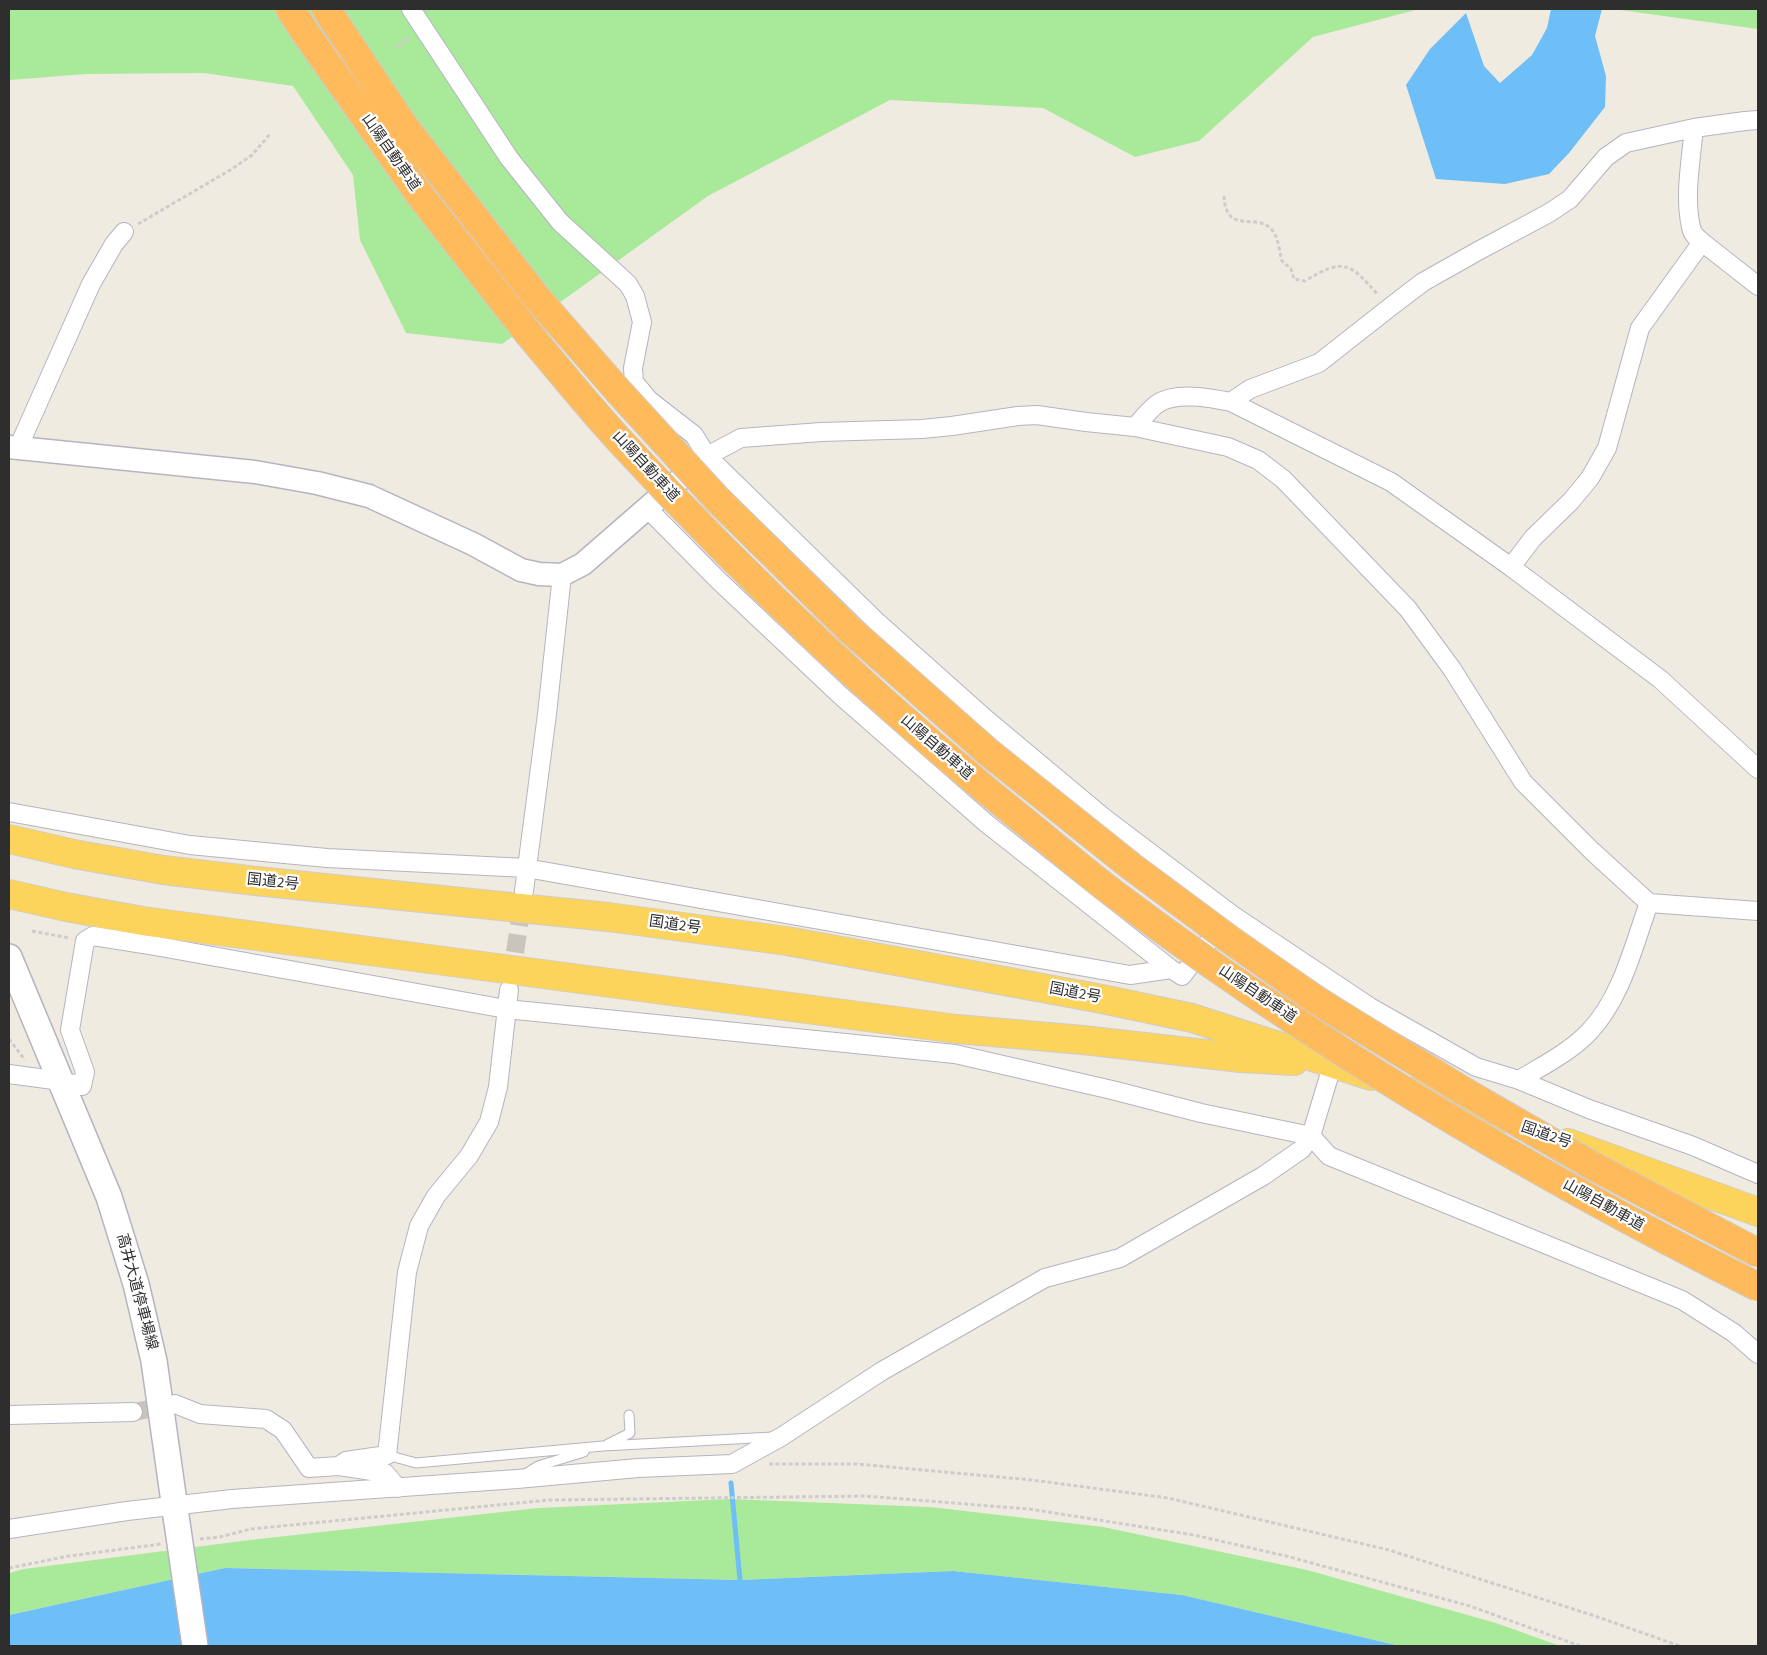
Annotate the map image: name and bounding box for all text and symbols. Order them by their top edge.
street label: 山陽自動車道 [357,111,423,195]
street label: 山陽自動車道 [608,428,682,506]
street label: 山陽自動車道 [896,712,976,784]
street label: 国道2号 [246,871,300,895]
street label: 国道2号 [648,913,702,939]
street label: 山陽自動車道 [1215,962,1299,1028]
street label: 国道2号 [1048,980,1102,1008]
street label: 国道2号 [1518,1119,1574,1153]
street label: 山陽自動車道 [1559,1176,1647,1236]
street label: 高井大道停車場線 [112,1232,160,1352]

